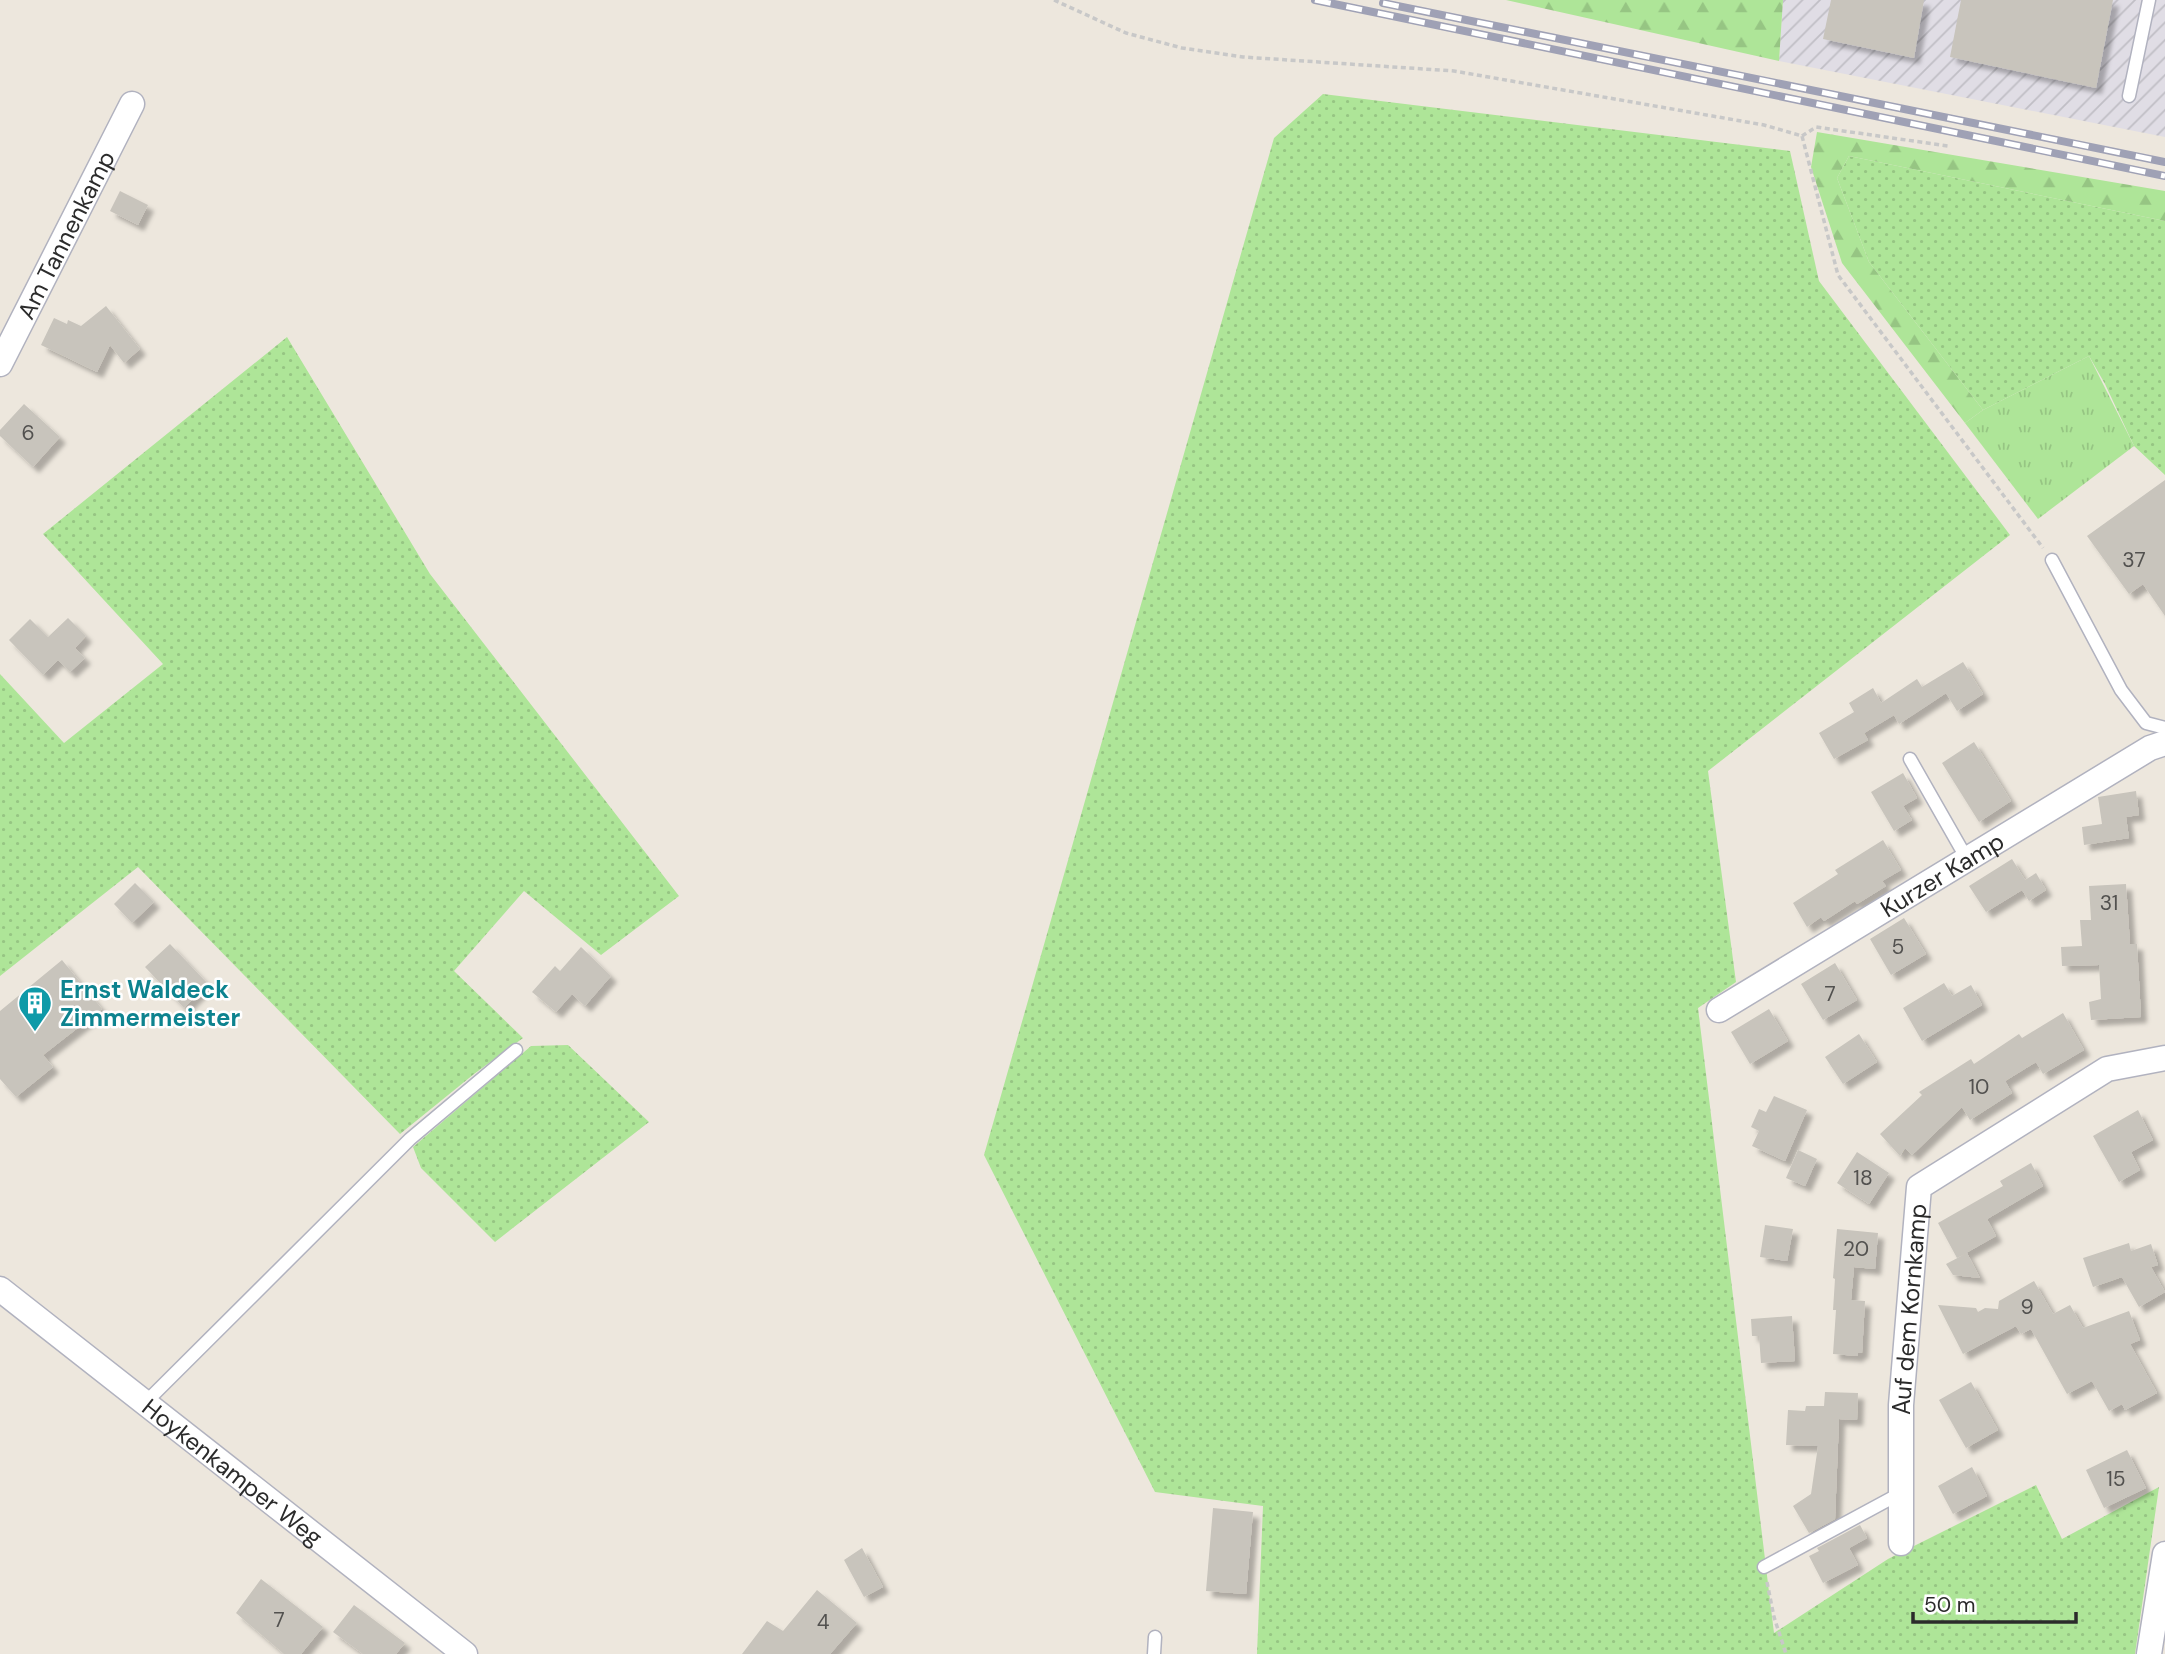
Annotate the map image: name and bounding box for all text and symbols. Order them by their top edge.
street label: Am Tannenkamp [10,145,121,324]
house number: 6 [21,419,35,447]
house number: 37 [2122,546,2146,574]
street label: Kurzer Kamp [1875,825,2010,924]
house number: 31 [2100,889,2118,917]
house number: 5 [1892,933,1904,961]
place label: Ernst Waldeck Zimmermeister [60,974,240,1033]
house number: 7 [1824,980,1836,1008]
building icon: Ernst Waldeck Zimmermeister [16,984,54,1033]
house number: 10 [1969,1073,1989,1101]
house number: 18 [1853,1164,1873,1192]
street label: Auf dem Kornkamp [1886,1202,1933,1415]
house number: 20 [1843,1235,1869,1263]
house number: 9 [2020,1293,2034,1321]
street label: Hoykenkamper Weg [136,1391,329,1552]
house number: 15 [2106,1465,2126,1493]
scale bar [1913,1580,2076,1624]
text: 50 m [1924,1591,1975,1619]
house number: 7 [273,1606,285,1634]
house number: 4 [817,1608,830,1636]

